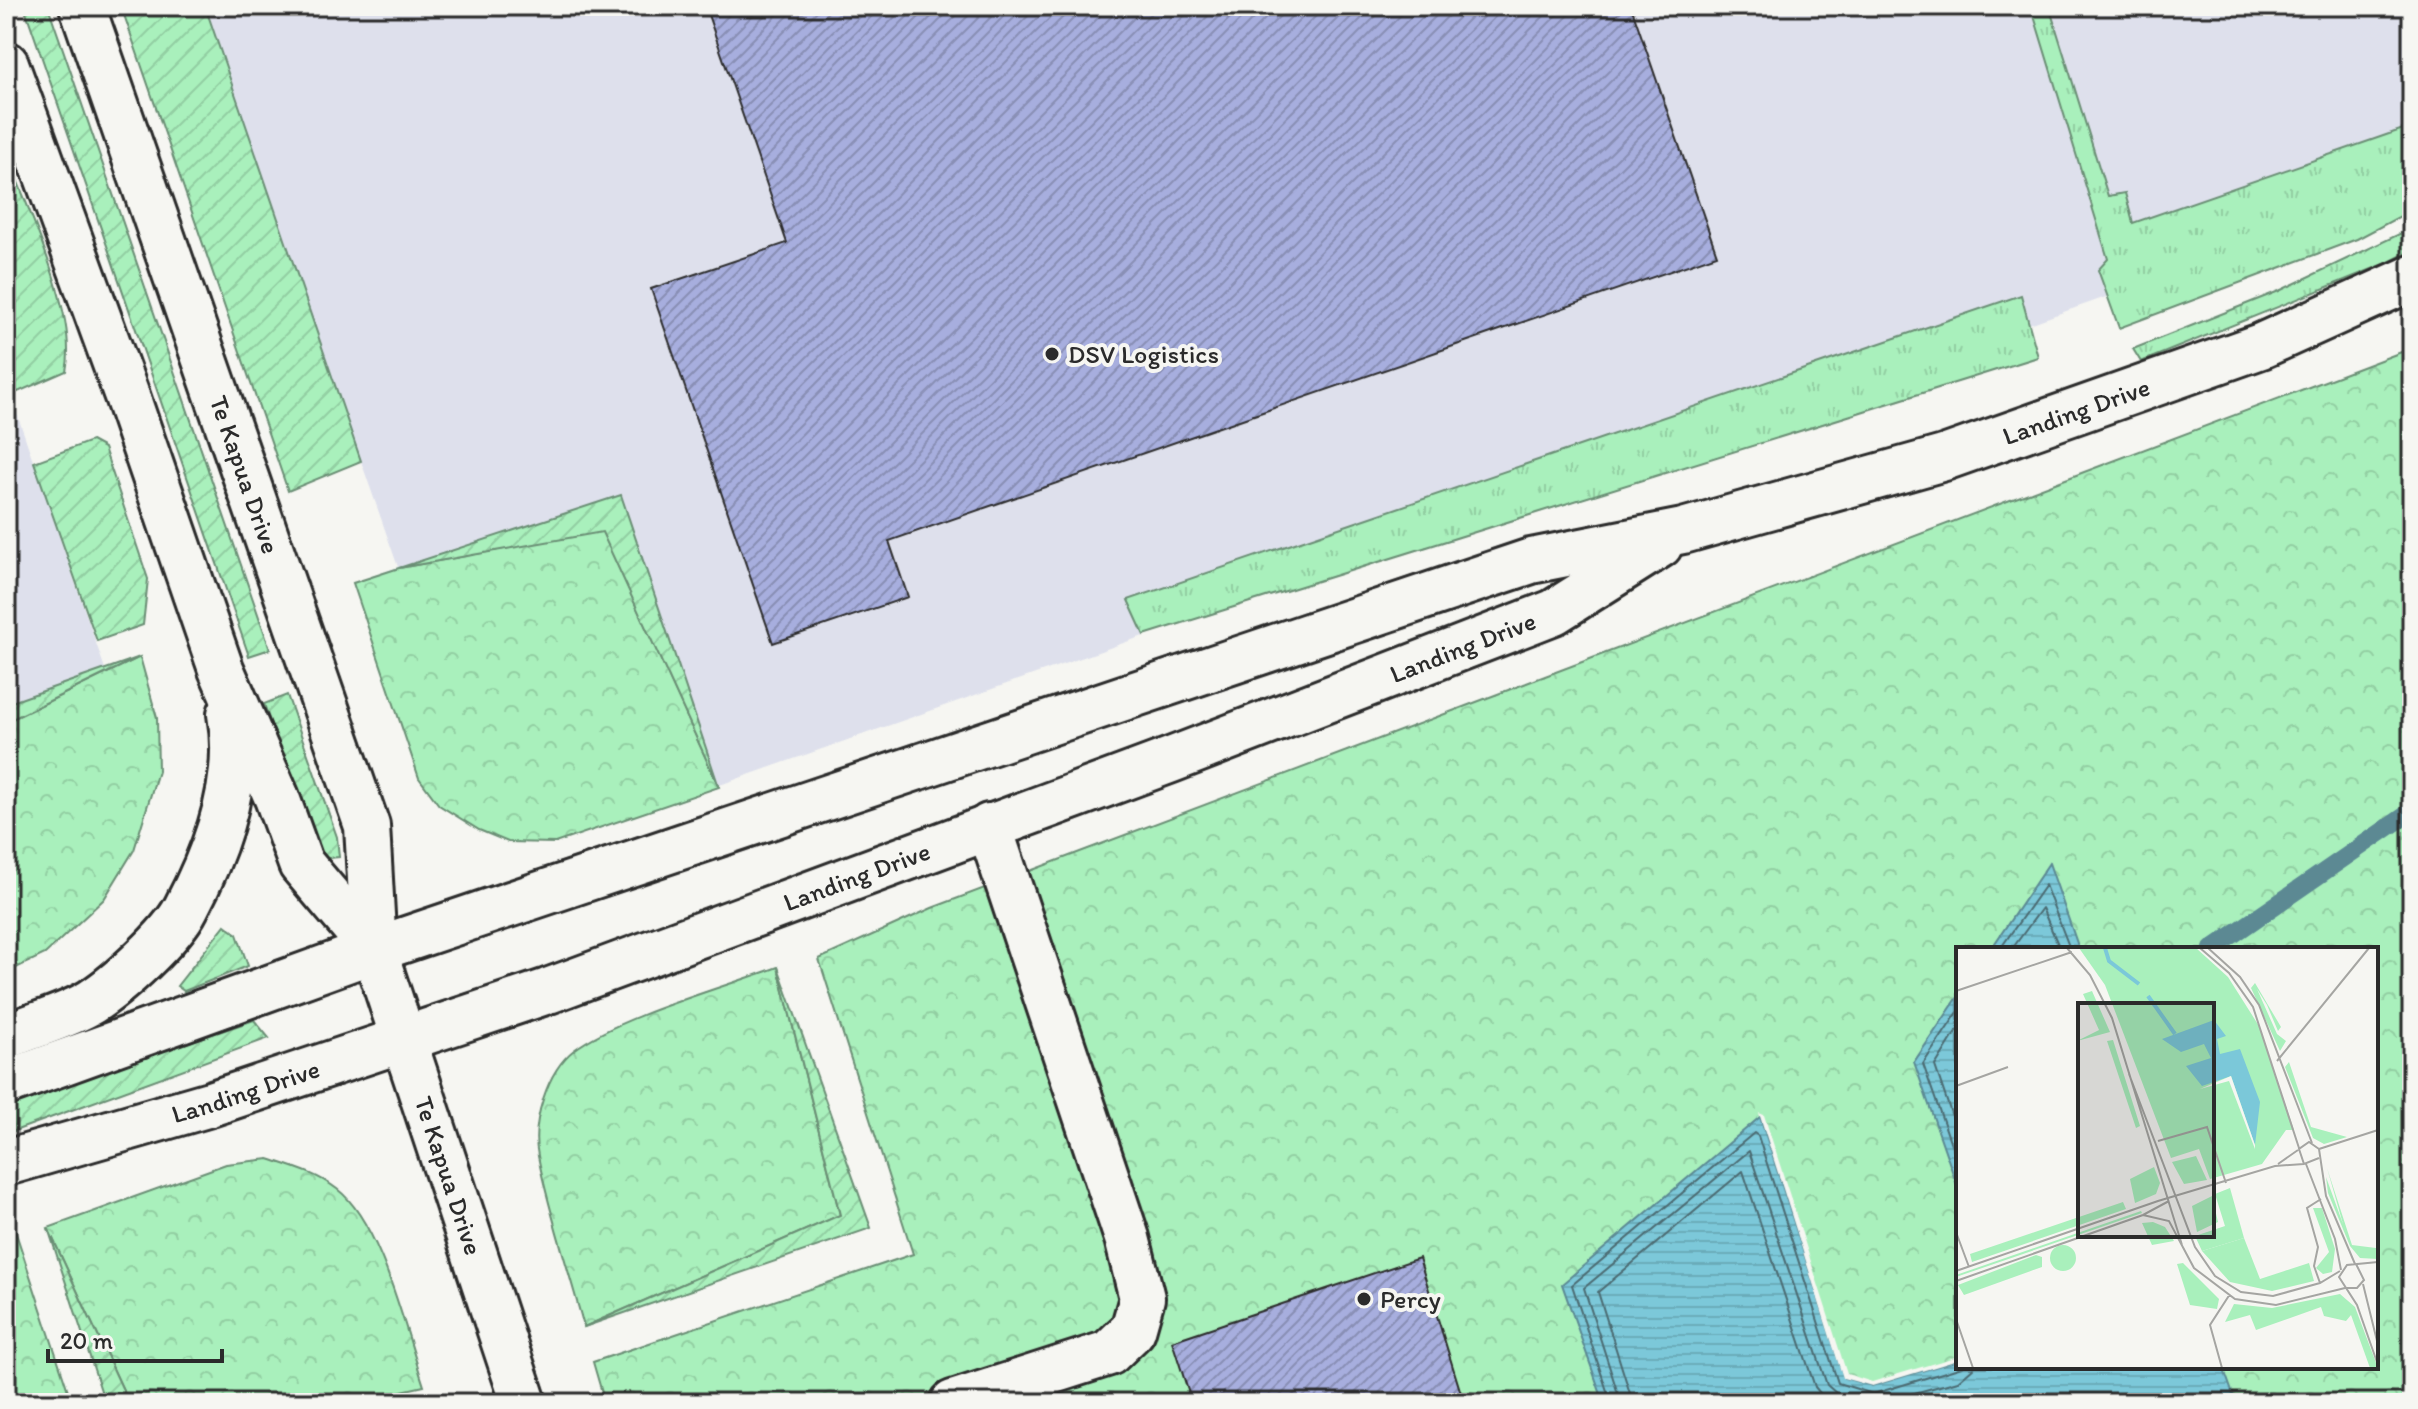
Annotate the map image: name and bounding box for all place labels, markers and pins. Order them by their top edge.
place label: DSV Logistics [1068,338,1219,370]
marker: DSV Logistics [1043,345,1061,363]
place label: Percy [1380,1283,1441,1315]
marker: Percy [1355,1290,1373,1308]

